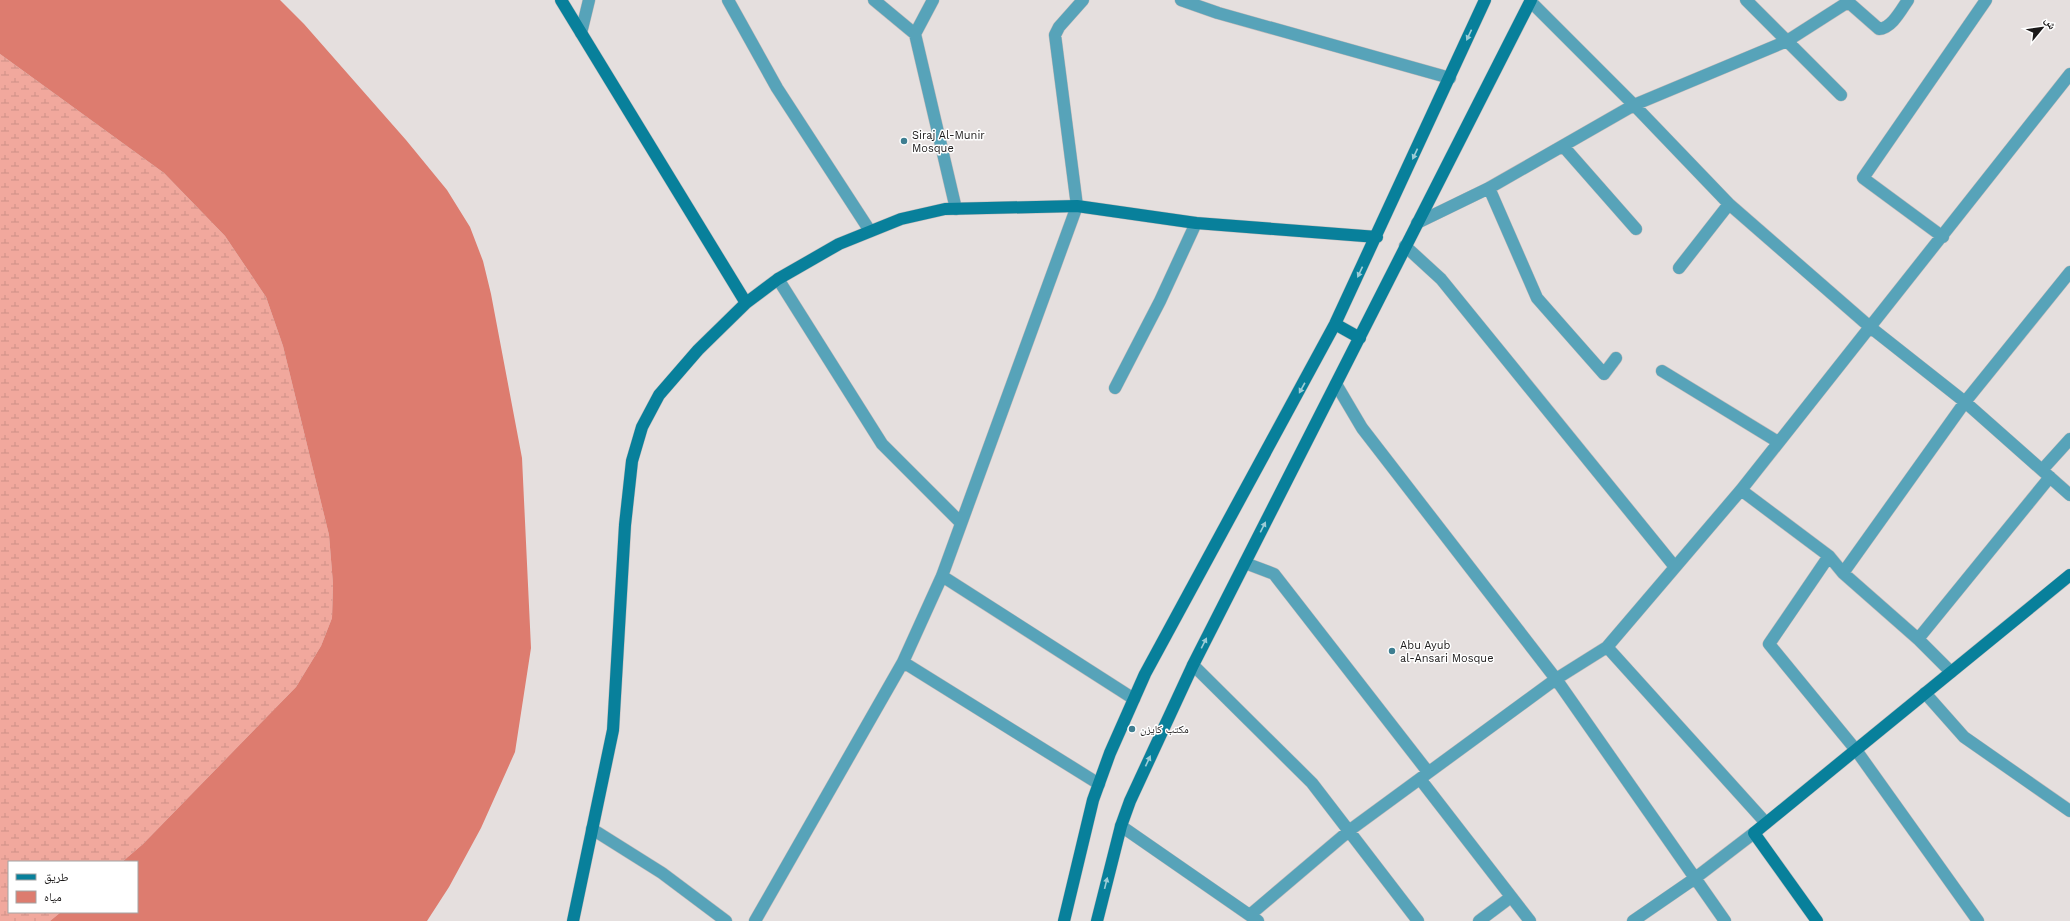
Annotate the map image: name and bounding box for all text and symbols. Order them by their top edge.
north arrow [2022,8,2062,48]
text: ش [2041,15,2059,32]
one-way arrow [1466,30,1472,41]
place label: Siraj Al-Munir Mosque [912,129,985,155]
marker: Siraj Al-Munir Mosque [899,136,909,146]
one-way arrow [1412,148,1418,159]
one-way arrow [1357,266,1363,277]
one-way arrow [1299,382,1306,394]
one-way arrow [1260,522,1266,533]
one-way arrow [1201,637,1207,649]
place label: Abu Ayub al-Ansari Mosque [1400,639,1494,665]
marker: Abu Ayub al-Ansari Mosque [1387,646,1397,656]
place label: مكتب كايزن [1140,723,1189,736]
marker: مكتب كايزن [1127,724,1137,734]
one-way arrow [1145,755,1151,766]
legend [8,861,138,913]
text: طريق [44,870,69,884]
one-way arrow [1104,877,1110,889]
text: مياه [44,890,62,904]

